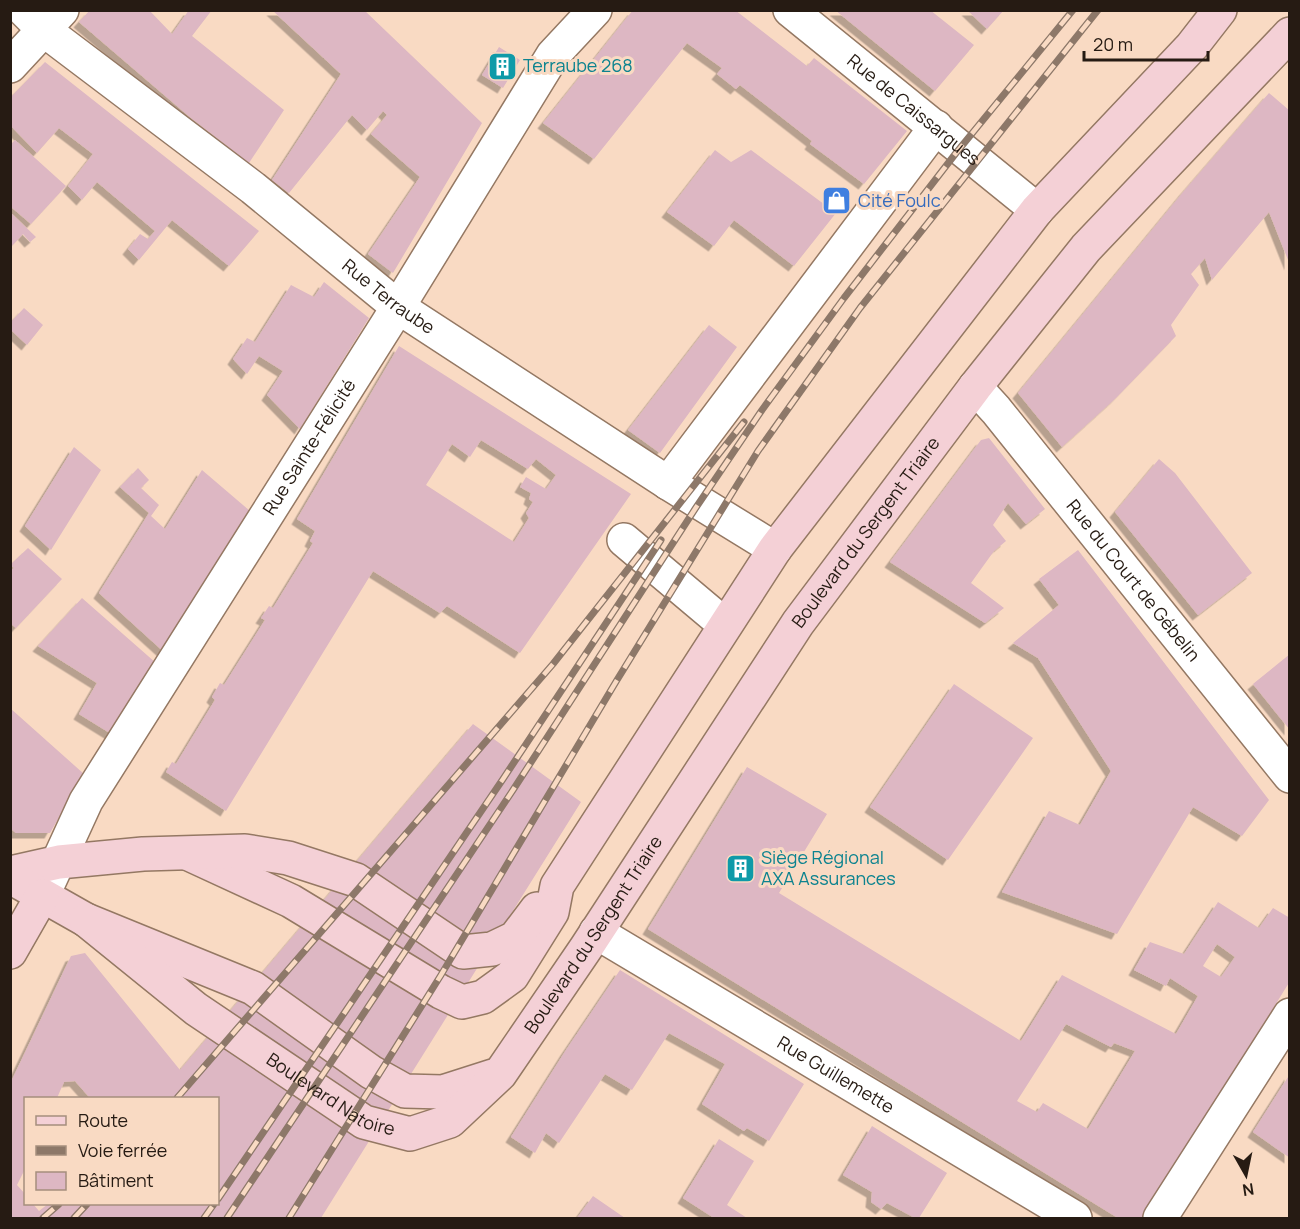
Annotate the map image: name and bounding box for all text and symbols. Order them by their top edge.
scale bar [1084,24,1208,62]
text: 20 m [1093,32,1133,56]
street label: Rue de Caissargues [843,48,986,170]
building icon: Terraube 268 [486,50,518,82]
place label: Terraube 268 [523,53,633,77]
shop icon: Cité Foulc [821,185,853,217]
place label: Cité Foulc [858,188,941,212]
street label: Rue Terraube [338,253,440,339]
street label: Rue Sainte-Félicité [257,374,361,519]
street label: Boulevard du Sergent Triaire [786,431,945,632]
street label: Rue du Court de Gébelin [1062,494,1206,666]
street label: Boulevard du Sergent Triaire [518,831,667,1038]
place label: Siège Régional AXA Assurances [761,845,896,890]
building icon: Siège Régional AXA Assurances [724,852,756,884]
street label: Rue Guillemette [773,1030,899,1118]
street label: Boulevard Natoire [262,1047,398,1141]
legend [24,1097,219,1205]
text: Route [78,1108,128,1132]
text: Voie ferrée [78,1138,167,1162]
north arrow [1216,1145,1276,1205]
text: Bâtiment [78,1168,154,1192]
text: N [1241,1178,1256,1202]

